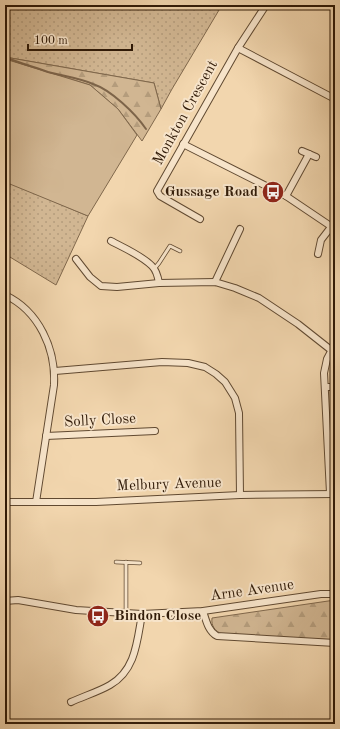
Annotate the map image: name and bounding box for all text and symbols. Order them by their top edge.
scale bar [28,26,132,52]
text: 100 m [34,35,68,47]
street label: Monkton Crescent [151,58,221,168]
bus stop icon: Gussage Road [260,179,286,205]
place label: Gussage Road [165,185,258,200]
street label: Solly Close [64,412,136,430]
street label: Melbury Avenue [116,476,222,494]
street label: Arne Avenue [209,578,295,604]
bus stop icon: Bindon Close [85,603,111,629]
place label: Bindon Close [114,609,201,624]

